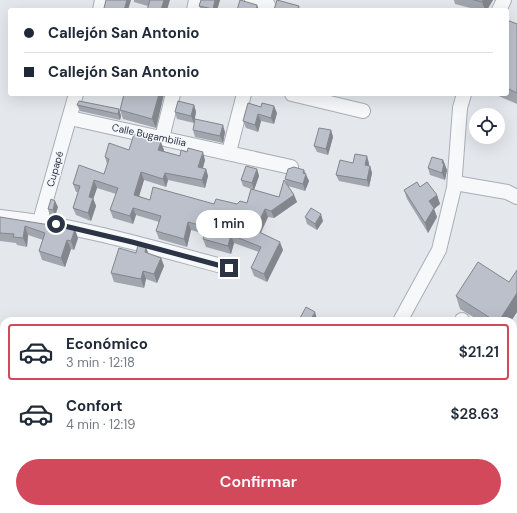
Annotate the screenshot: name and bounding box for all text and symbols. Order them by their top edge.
text: Callejón San Antonio [48,23,199,43]
text: Callejón San Antonio [48,62,199,82]
map controls [469,108,505,144]
button: locate [469,108,505,144]
street label: Calle Bugambilia [111,121,187,149]
street label: Cupapé [44,149,66,188]
callout: 1 min [196,210,262,238]
route start [47,215,65,233]
text: 1 min [213,215,245,232]
route end [220,259,238,277]
icon: car [18,334,54,370]
text: Económico [66,334,148,354]
text: $21.21 [459,342,499,362]
text: 3 min · 12:18 [66,354,135,371]
icon: car [18,396,54,432]
text: Confort [66,396,123,416]
text: $28.63 [451,404,499,424]
text: 4 min · 12:19 [66,416,135,433]
button: Confirmar [16,459,501,505]

